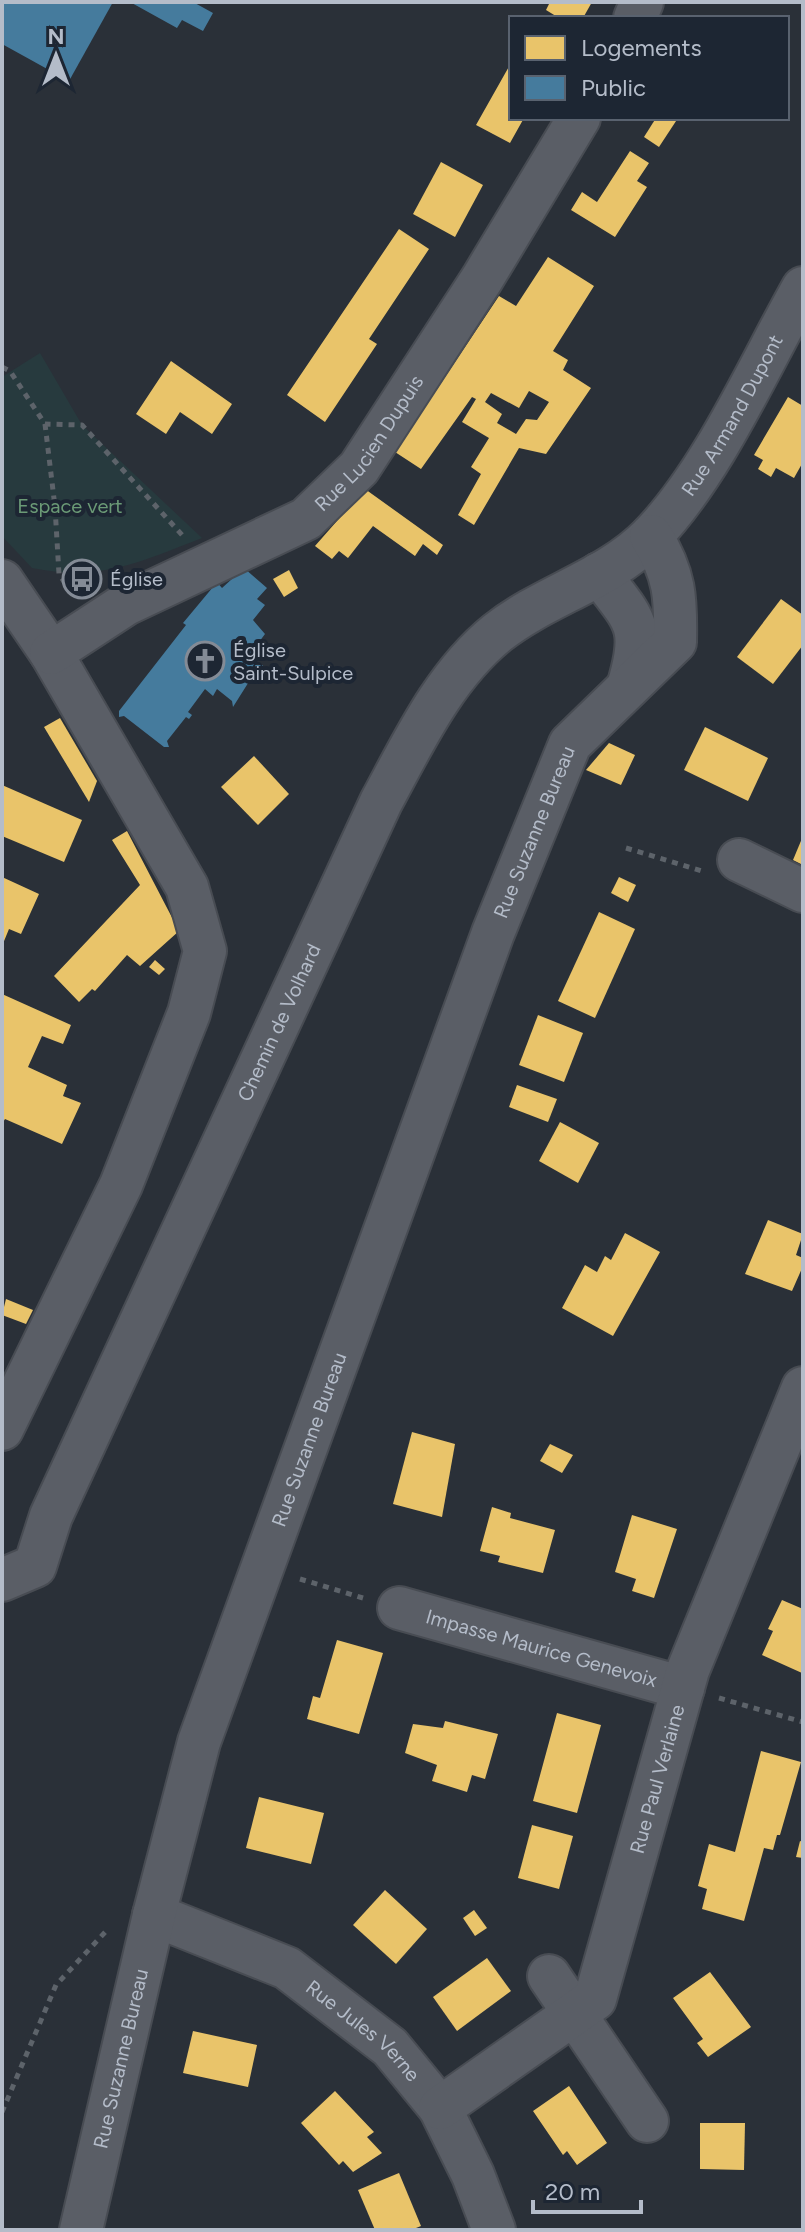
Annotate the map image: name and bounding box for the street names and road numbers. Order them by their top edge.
street label: Rue Armand Dupont [676,330,788,501]
street label: Rue Lucien Dupuis [310,370,428,516]
street label: Rue Suzanne Bureau [488,742,580,922]
street label: Chemin de Volhard [232,940,326,1105]
street label: Rue Suzanne Bureau [266,1349,352,1530]
street label: Impasse Maurice Genevoix [423,1604,660,1692]
street label: Rue Paul Verlaine [625,1702,690,1856]
street label: Rue Suzanne Bureau [88,1966,153,2151]
street label: Rue Jules Verne [301,1975,425,2086]

